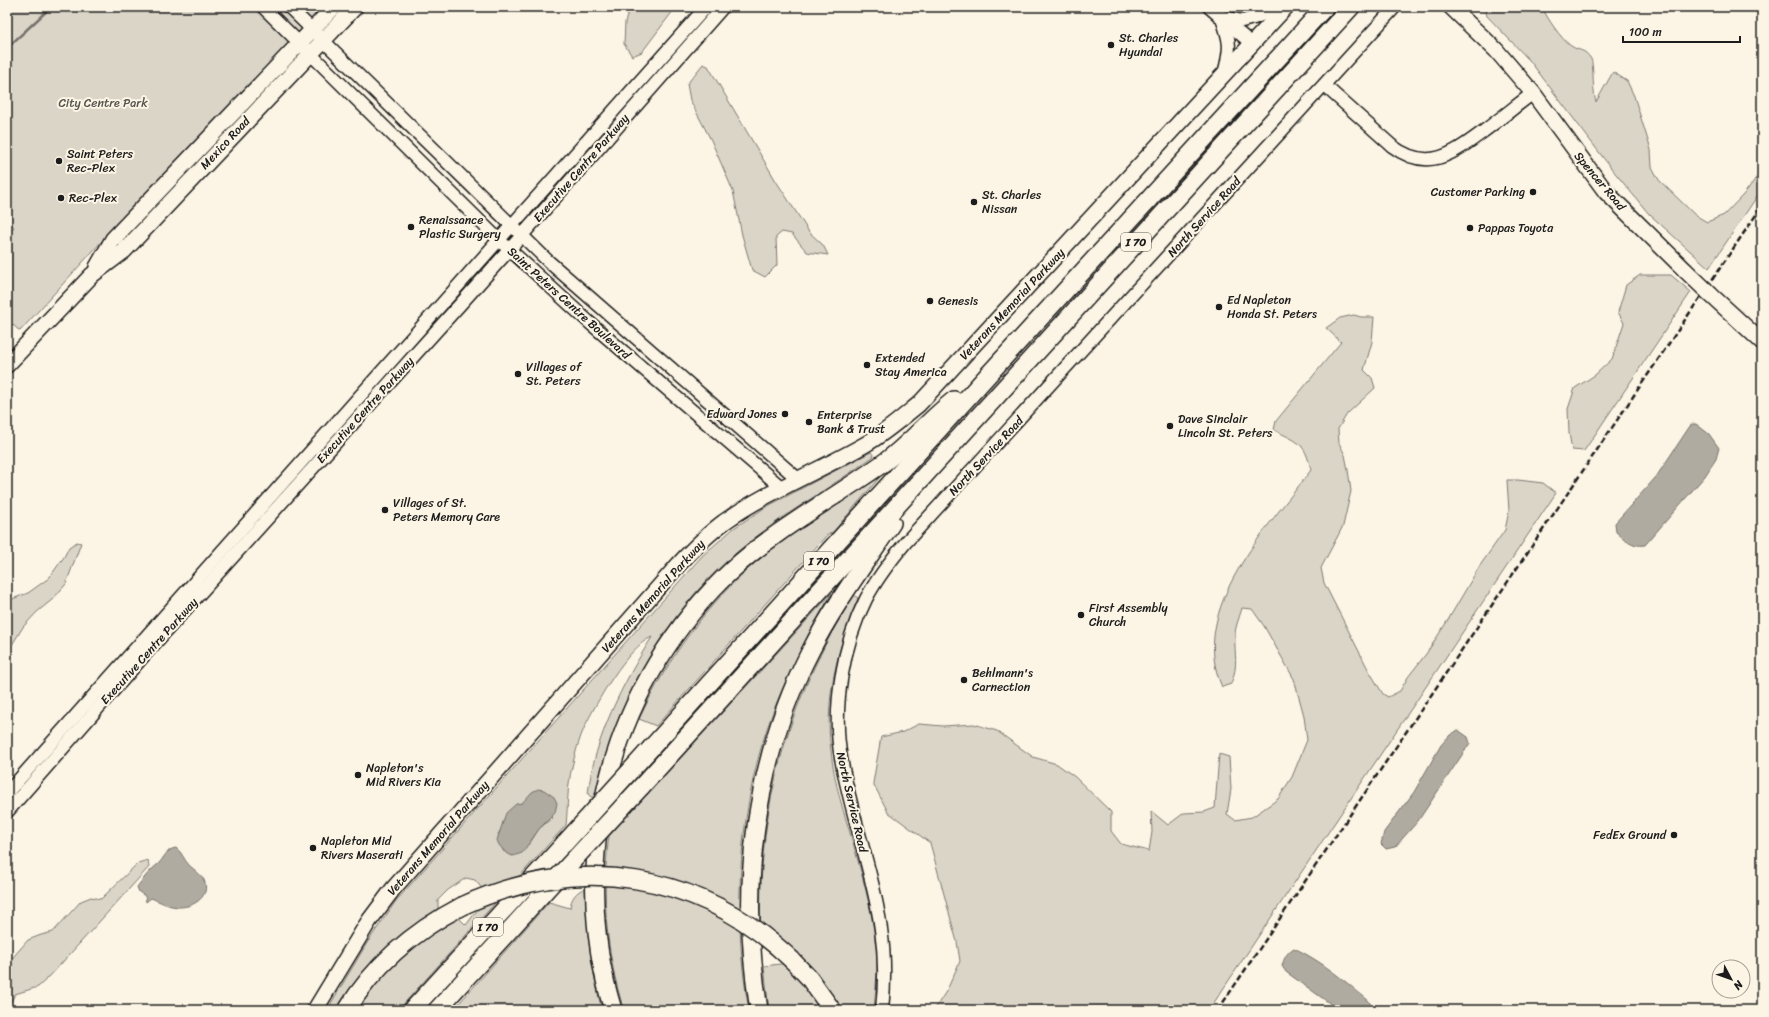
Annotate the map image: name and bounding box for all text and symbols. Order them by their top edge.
scale bar [1623,18,1740,44]
text: 100 m [1629,21,1662,43]
place label: St. Charles Hyundai [1119,27,1179,63]
marker: St. Charles Hyundai [1106,40,1116,50]
park label: City Centre Park [58,92,148,114]
street label: Executive Centre Parkway [527,108,635,227]
street label: Mexico Road [194,111,256,175]
place label: Saint Peters Rec-Plex [67,143,133,179]
street label: Spencer Road [1568,146,1632,216]
marker: Saint Peters Rec-Plex [54,156,64,166]
street label: North Service Road [1162,170,1248,262]
place label: Customer Parking [1431,181,1525,203]
place label: St. Charles Nissan [982,184,1042,220]
place label: Rec-Plex [69,187,118,209]
marker: Customer Parking [1528,187,1538,197]
marker: Rec-Plex [56,193,66,203]
marker: St. Charles Nissan [969,197,979,207]
place label: Renaissance Plastic Surgery [419,209,502,245]
place label: Pappas Toyota [1478,217,1554,239]
marker: Renaissance Plastic Surgery [406,222,416,232]
marker: Pappas Toyota [1465,223,1475,233]
road number: I 70 [1121,233,1151,251]
street label: Saint Peters Centre Boulevard [502,241,636,365]
street label: Veterans Memorial Parkway [954,242,1071,365]
place label: Ed Napleton Honda St. Peters [1227,289,1317,325]
place label: Genesis [938,290,978,312]
marker: Genesis [925,296,935,306]
marker: Ed Napleton Honda St. Peters [1214,302,1224,312]
place label: Extended Stay America [875,347,947,383]
street label: Executive Centre Parkway [311,351,420,469]
place label: Villages of St. Peters [526,356,583,392]
marker: Extended Stay America [862,360,872,370]
marker: Villages of St. Peters [513,369,523,379]
place label: Edward Jones [706,403,777,425]
place label: Enterprise Bank & Trust [817,404,885,440]
place label: Dave Sinclair Lincoln St. Peters [1178,408,1273,444]
marker: Edward Jones [780,409,790,419]
street label: North Service Road [943,410,1030,501]
marker: Enterprise Bank & Trust [804,417,814,427]
marker: Dave Sinclair Lincoln St. Peters [1165,421,1175,431]
place label: Villages of St. Peters Memory Care [393,492,500,528]
marker: Villages of St. Peters Memory Care [380,505,390,515]
street label: Veterans Memorial Parkway [596,533,711,658]
road number: I 70 [804,552,834,570]
street label: Executive Centre Parkway [95,592,204,710]
place label: First Assembly Church [1089,597,1169,633]
marker: First Assembly Church [1076,610,1086,620]
place label: Behlmann's Carnection [972,662,1033,698]
marker: Behlmann's Carnection [959,675,969,685]
street label: North Service Road [830,750,875,856]
place label: Napleton's Mid Rivers Kia [366,757,442,793]
marker: Napleton's Mid Rivers Kia [353,770,363,780]
street label: Veterans Memorial Parkway [381,775,495,901]
place label: FedEx Ground [1593,824,1667,846]
place label: Napleton Mid Rivers Maserati [321,830,404,866]
marker: FedEx Ground [1669,830,1679,840]
marker: Napleton Mid Rivers Maserati [308,843,318,853]
road number: I 70 [473,918,503,936]
north arrow [1711,959,1751,999]
text: N [1728,975,1748,995]

